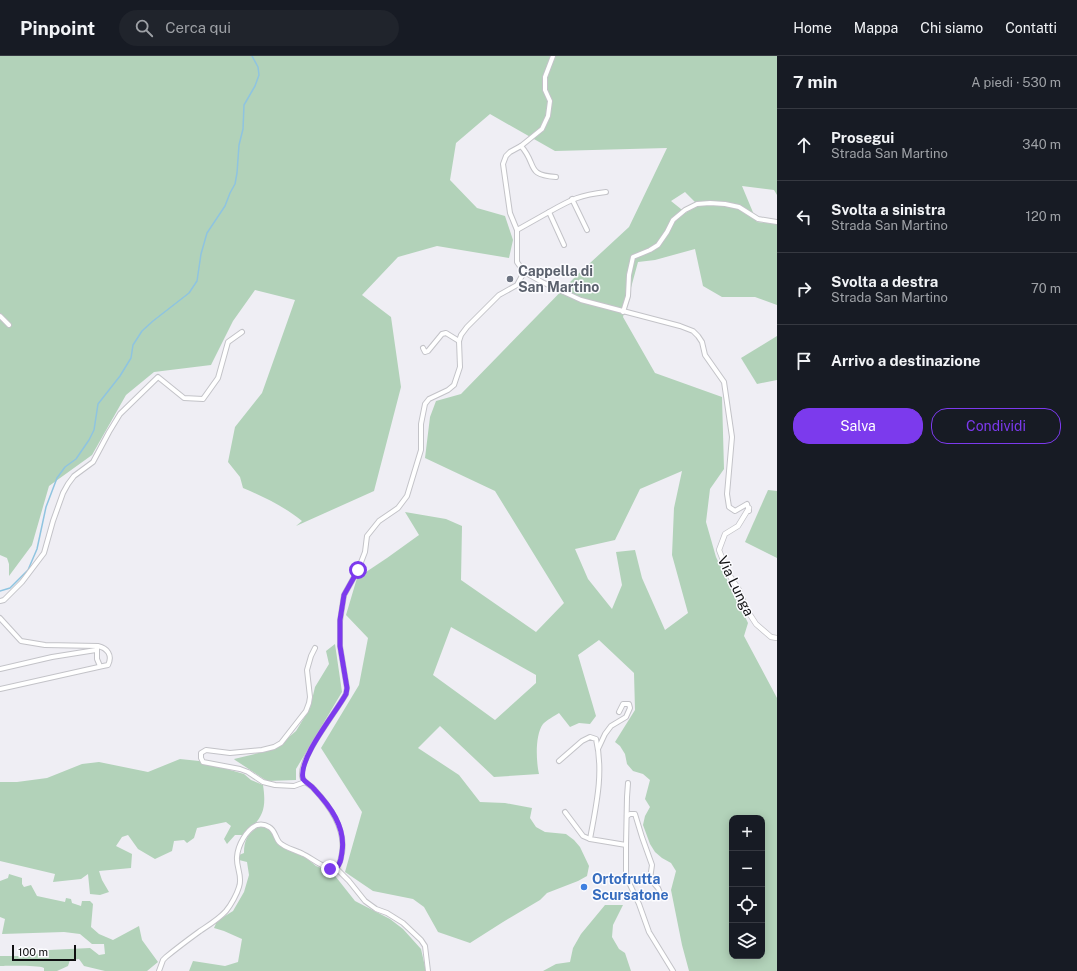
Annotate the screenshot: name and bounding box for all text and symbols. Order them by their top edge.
search box [119,10,399,46]
text: Pinpoint [20,17,95,39]
icon: search [133,17,155,39]
text: Cerca qui [165,19,231,36]
text: Home [793,20,832,36]
text: Mappa [854,20,898,36]
text: Chi siamo [920,20,983,36]
text: Contatti [1005,20,1057,36]
text: 7 min [793,72,837,92]
text: A piedi · 530 m [971,75,1061,90]
text: Prosegui [831,129,894,146]
icon: ahead [793,134,815,156]
text: 340 m [1022,137,1061,152]
text: Strada San Martino [831,146,948,161]
text: Svolta a sinistra [831,201,945,218]
icon: left [793,206,815,228]
text: 120 m [1026,209,1061,224]
text: Strada San Martino [831,218,948,233]
place label: Cappella di San Martino [518,263,599,295]
text: Svolta a destra [831,273,938,290]
marker: Cappella di San Martino [505,274,515,284]
icon: right [793,278,815,300]
text: 70 m [1031,281,1061,296]
text: Strada San Martino [831,290,948,305]
icon: arrive [793,350,815,372]
text: Arrivo a destinazione [831,352,980,369]
button: Salva [793,408,923,444]
button: Condividi [931,408,1061,444]
street label: Via Lunga [715,553,757,619]
route start [349,561,367,579]
map controls [729,815,765,959]
button: + [729,815,765,851]
button: − [729,851,765,887]
route end [321,860,339,878]
place label: Ortofrutta Scursatone [592,871,668,903]
marker: Ortofrutta Scursatone [579,882,589,892]
button: locate [729,887,765,923]
button: layers [729,923,765,959]
scale bar [12,943,76,962]
text: 100 m [18,946,48,958]

